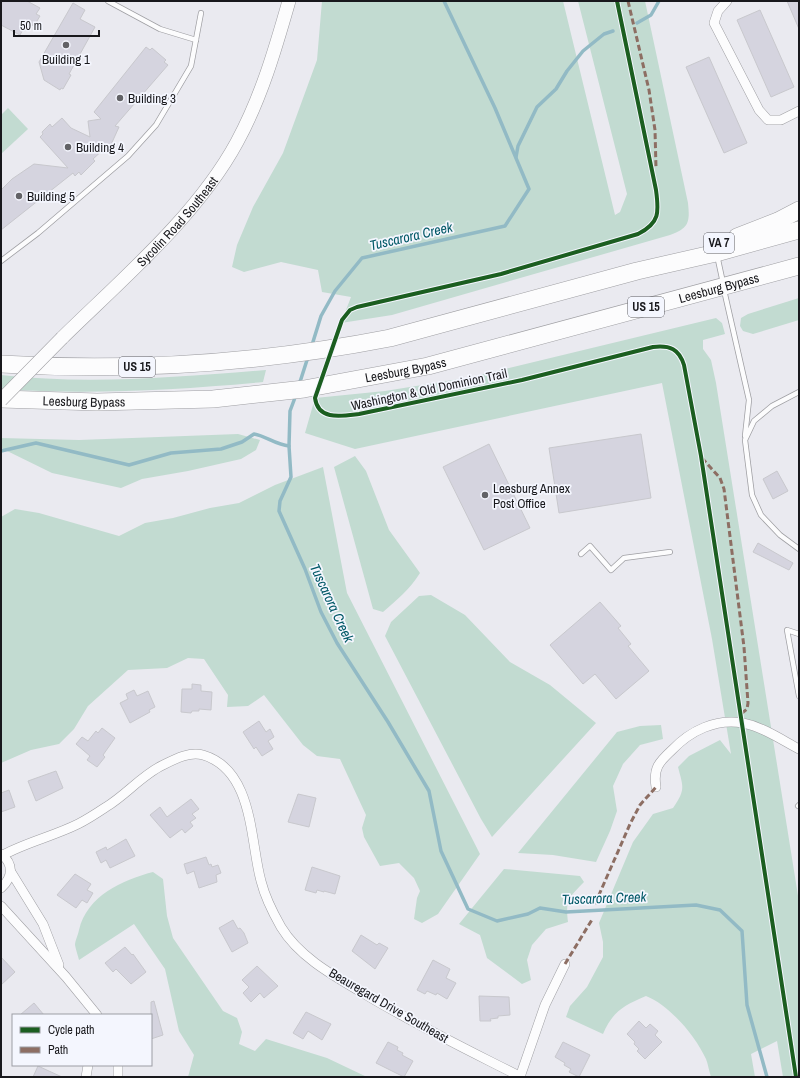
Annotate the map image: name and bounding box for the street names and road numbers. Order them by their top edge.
street label: Sycolin Road Southeast [133,173,222,270]
road number: VA 7 [704,233,734,253]
street label: Leesburg Bypass [677,269,761,307]
road number: US 15 [628,297,664,317]
street label: Leesburg Bypass [364,353,448,387]
road number: US 15 [119,357,155,377]
street label: Washington & Old Dominion Trail [350,365,509,414]
street label: Leesburg Bypass [42,392,125,411]
street label: Beauregard Drive Southeast [326,964,452,1047]

